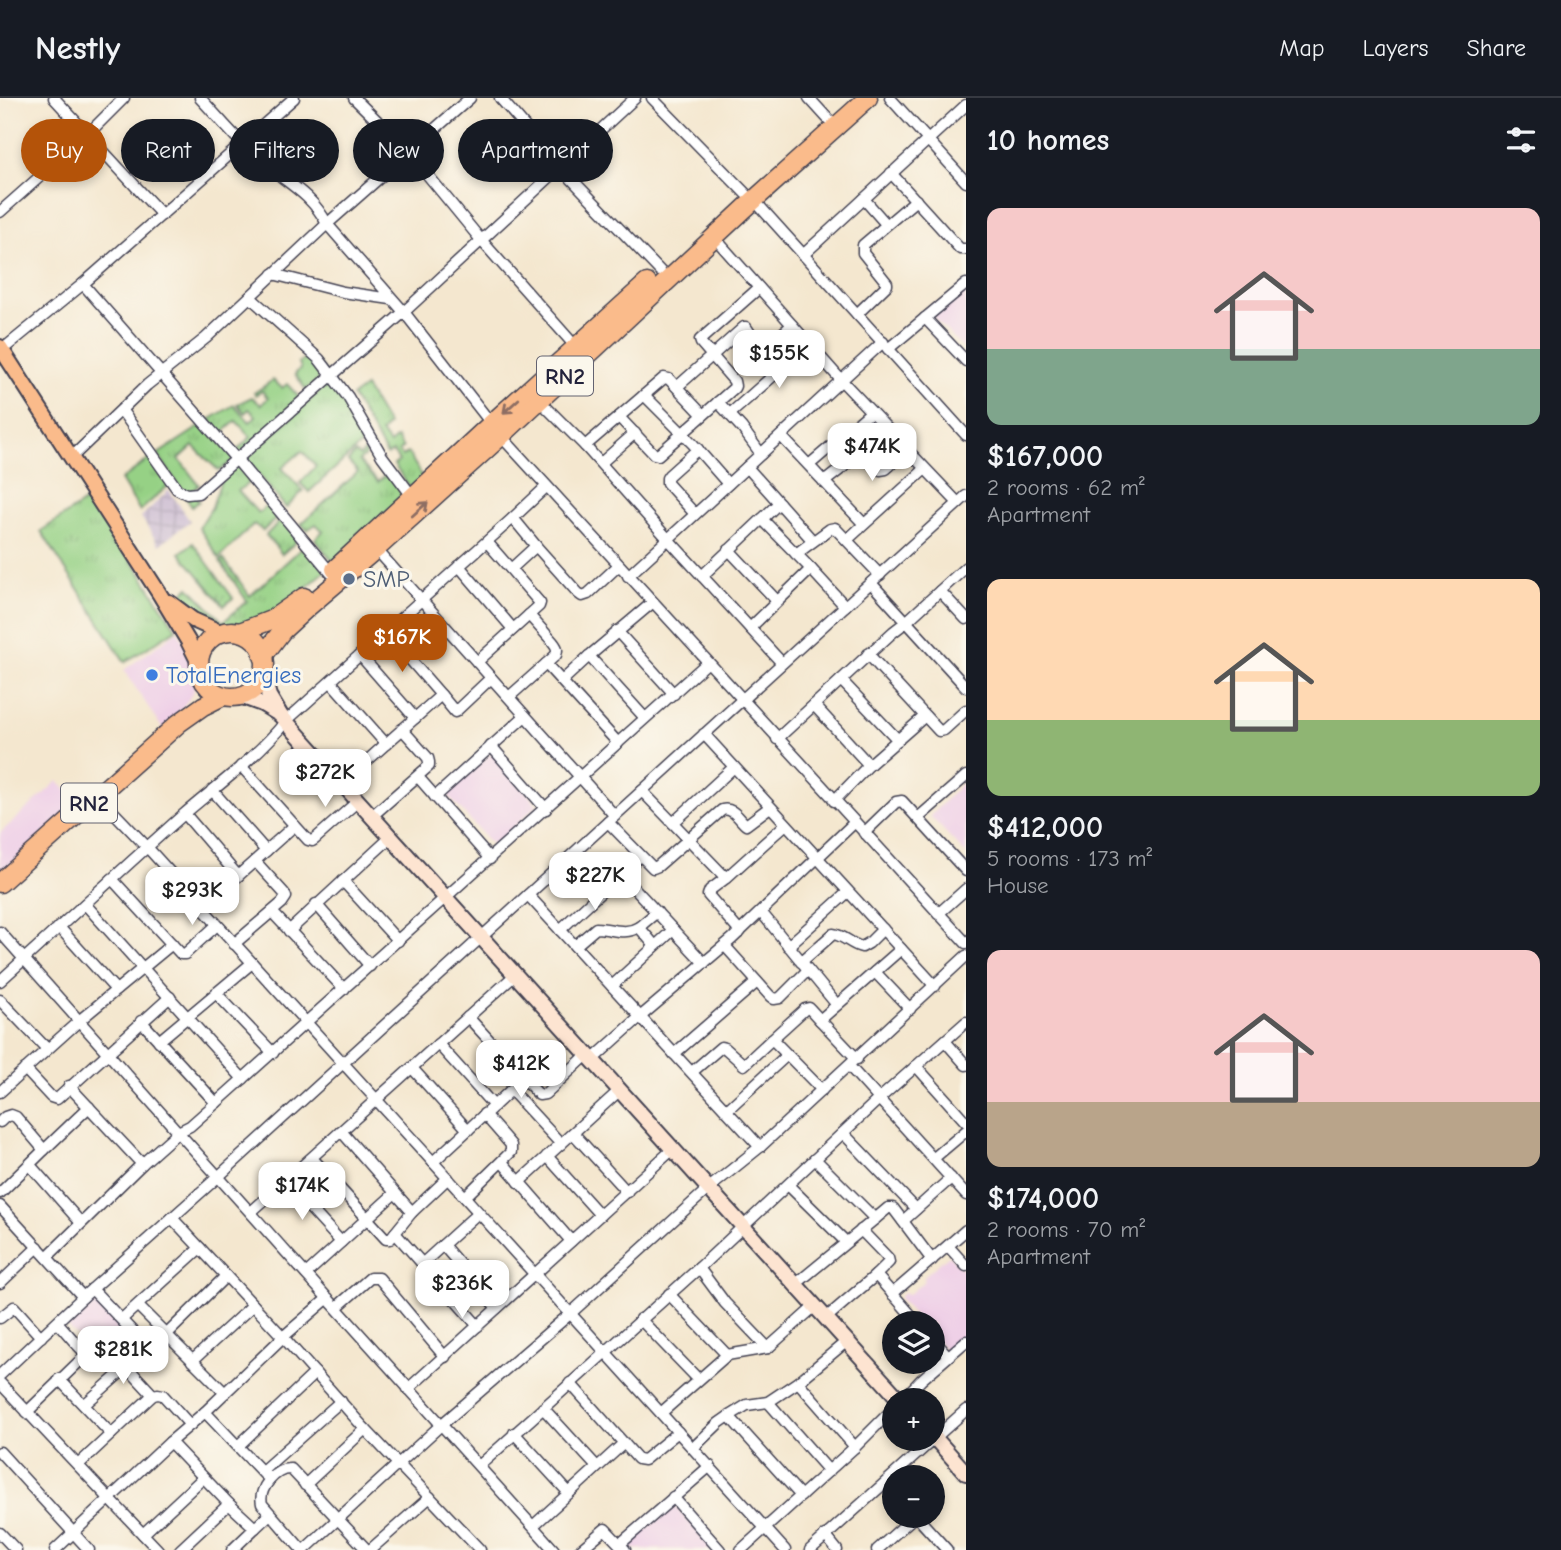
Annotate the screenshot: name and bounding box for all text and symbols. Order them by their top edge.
text: Nestly [35,29,120,67]
text: Map [1279,34,1325,62]
text: Layers [1363,34,1428,62]
text: Share [1466,34,1526,62]
chip: Buy [21,119,107,182]
chip: Rent [121,119,215,182]
chip: Filters [229,119,339,182]
chip: New [353,119,444,182]
chip: Apartment [458,119,613,182]
icon: filters [1502,121,1540,159]
text: 10 homes [987,123,1109,158]
icon: home [1201,253,1327,379]
pin: $155K [730,330,828,390]
text: $155K [749,339,809,366]
road number: RN2 [537,356,593,396]
one-way arrow [502,398,520,414]
pin: $474K [823,424,921,483]
text: $474K [844,432,900,459]
text: $167,000 [987,439,1103,474]
text: 2 rooms · 62 m² [987,474,1145,501]
one-way arrow [411,501,429,517]
text: Apartment [987,501,1090,528]
place label: SMP [363,565,410,593]
marker: SMP [341,571,357,587]
pin: $167K [353,614,451,674]
text: $167K [373,623,431,650]
icon: home [1201,624,1327,750]
place label: TotalEnergies [166,661,301,689]
marker: TotalEnergies [144,667,160,683]
pin: $272K [276,750,374,809]
text: $272K [295,758,355,785]
road number: RN2 [61,783,117,822]
text: $412,000 [987,810,1103,845]
text: 5 rooms · 173 m² [987,845,1152,872]
pin: $227K [546,852,644,912]
text: $227K [565,861,625,888]
pin: $293K [143,868,241,927]
text: House [987,872,1049,899]
text: $293K [161,876,223,903]
icon: home [1201,995,1327,1121]
pin: $412K [472,1040,570,1100]
text: $412K [492,1049,550,1076]
pin: $174K [253,1162,351,1222]
text: $174K [274,1171,330,1198]
text: $174,000 [987,1181,1099,1216]
text: 2 rooms · 70 m² [987,1216,1145,1243]
text: Apartment [987,1243,1090,1270]
pin: $236K [413,1260,511,1320]
text: $236K [431,1269,493,1296]
map controls [882,1311,945,1528]
button: layers [882,1311,945,1374]
pin: $281K [74,1326,172,1386]
text: $281K [93,1335,153,1362]
button: + [882,1388,945,1451]
button: − [882,1465,945,1528]

